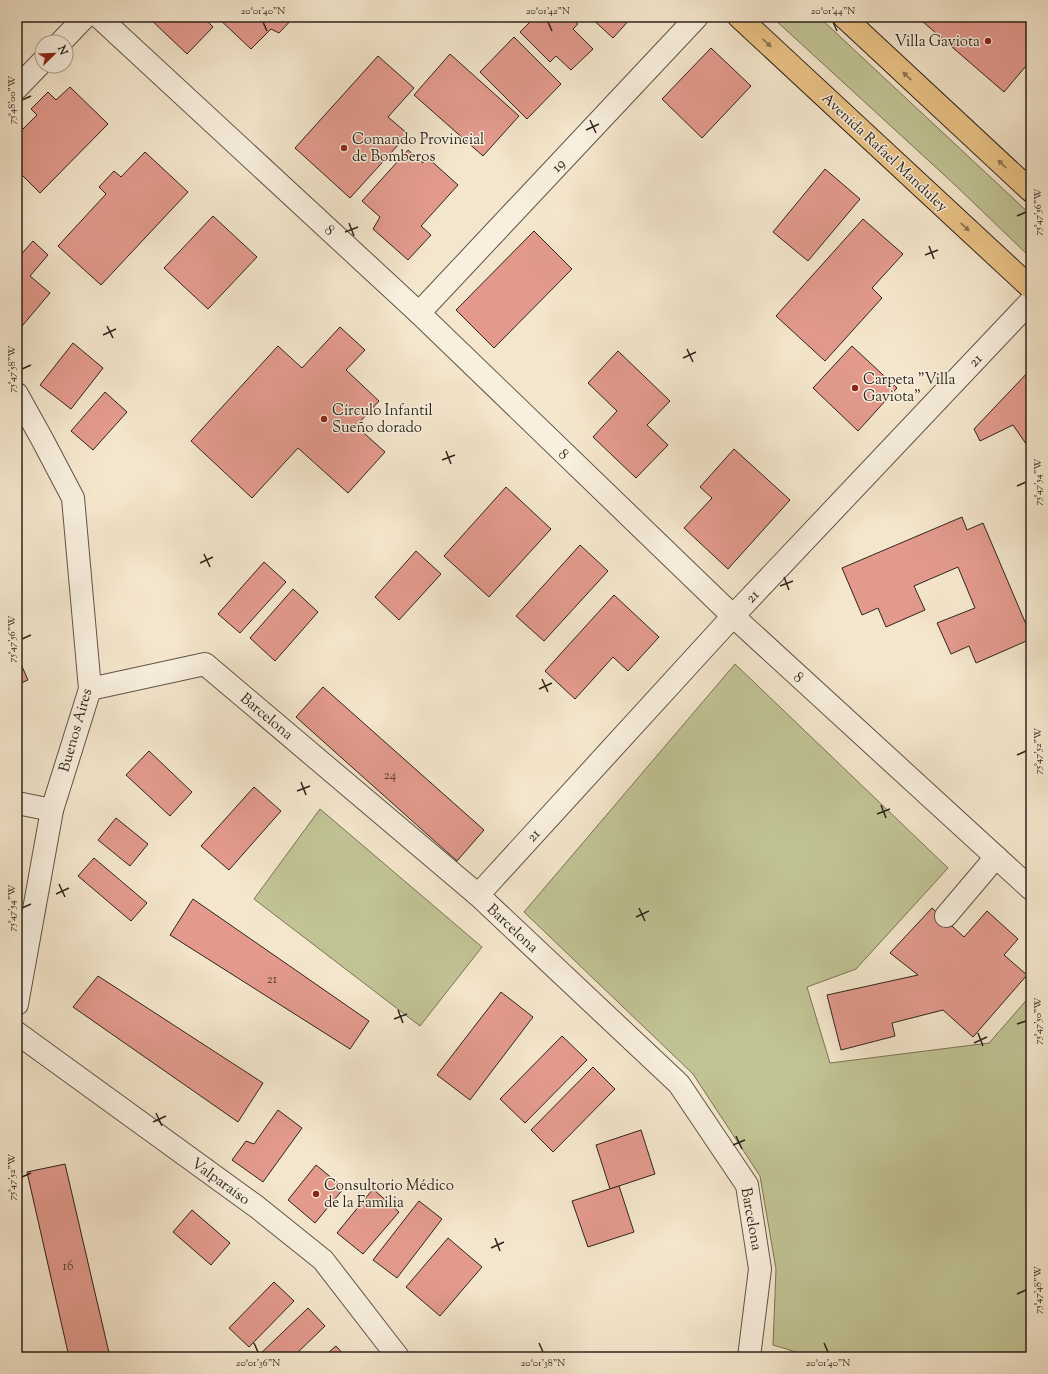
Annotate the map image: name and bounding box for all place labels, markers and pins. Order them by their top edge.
place label: Villa Gaviota [895,32,980,53]
marker: Villa Gaviota [983,36,993,46]
place label: Comando Provincial de Bomberos [352,130,484,168]
marker: Comando Provincial de Bomberos [339,143,349,153]
place label: Carpeta "Villa Gaviota" [863,370,955,408]
marker: Carpeta "Villa Gaviota" [850,383,860,393]
place label: Círculo Infantil Sueño dorado [332,401,433,439]
marker: Círculo Infantil Sueño dorado [319,414,329,424]
place label: Consultorio Médico de la Familia [324,1176,454,1214]
marker: Consultorio Médico de la Familia [311,1189,321,1199]

